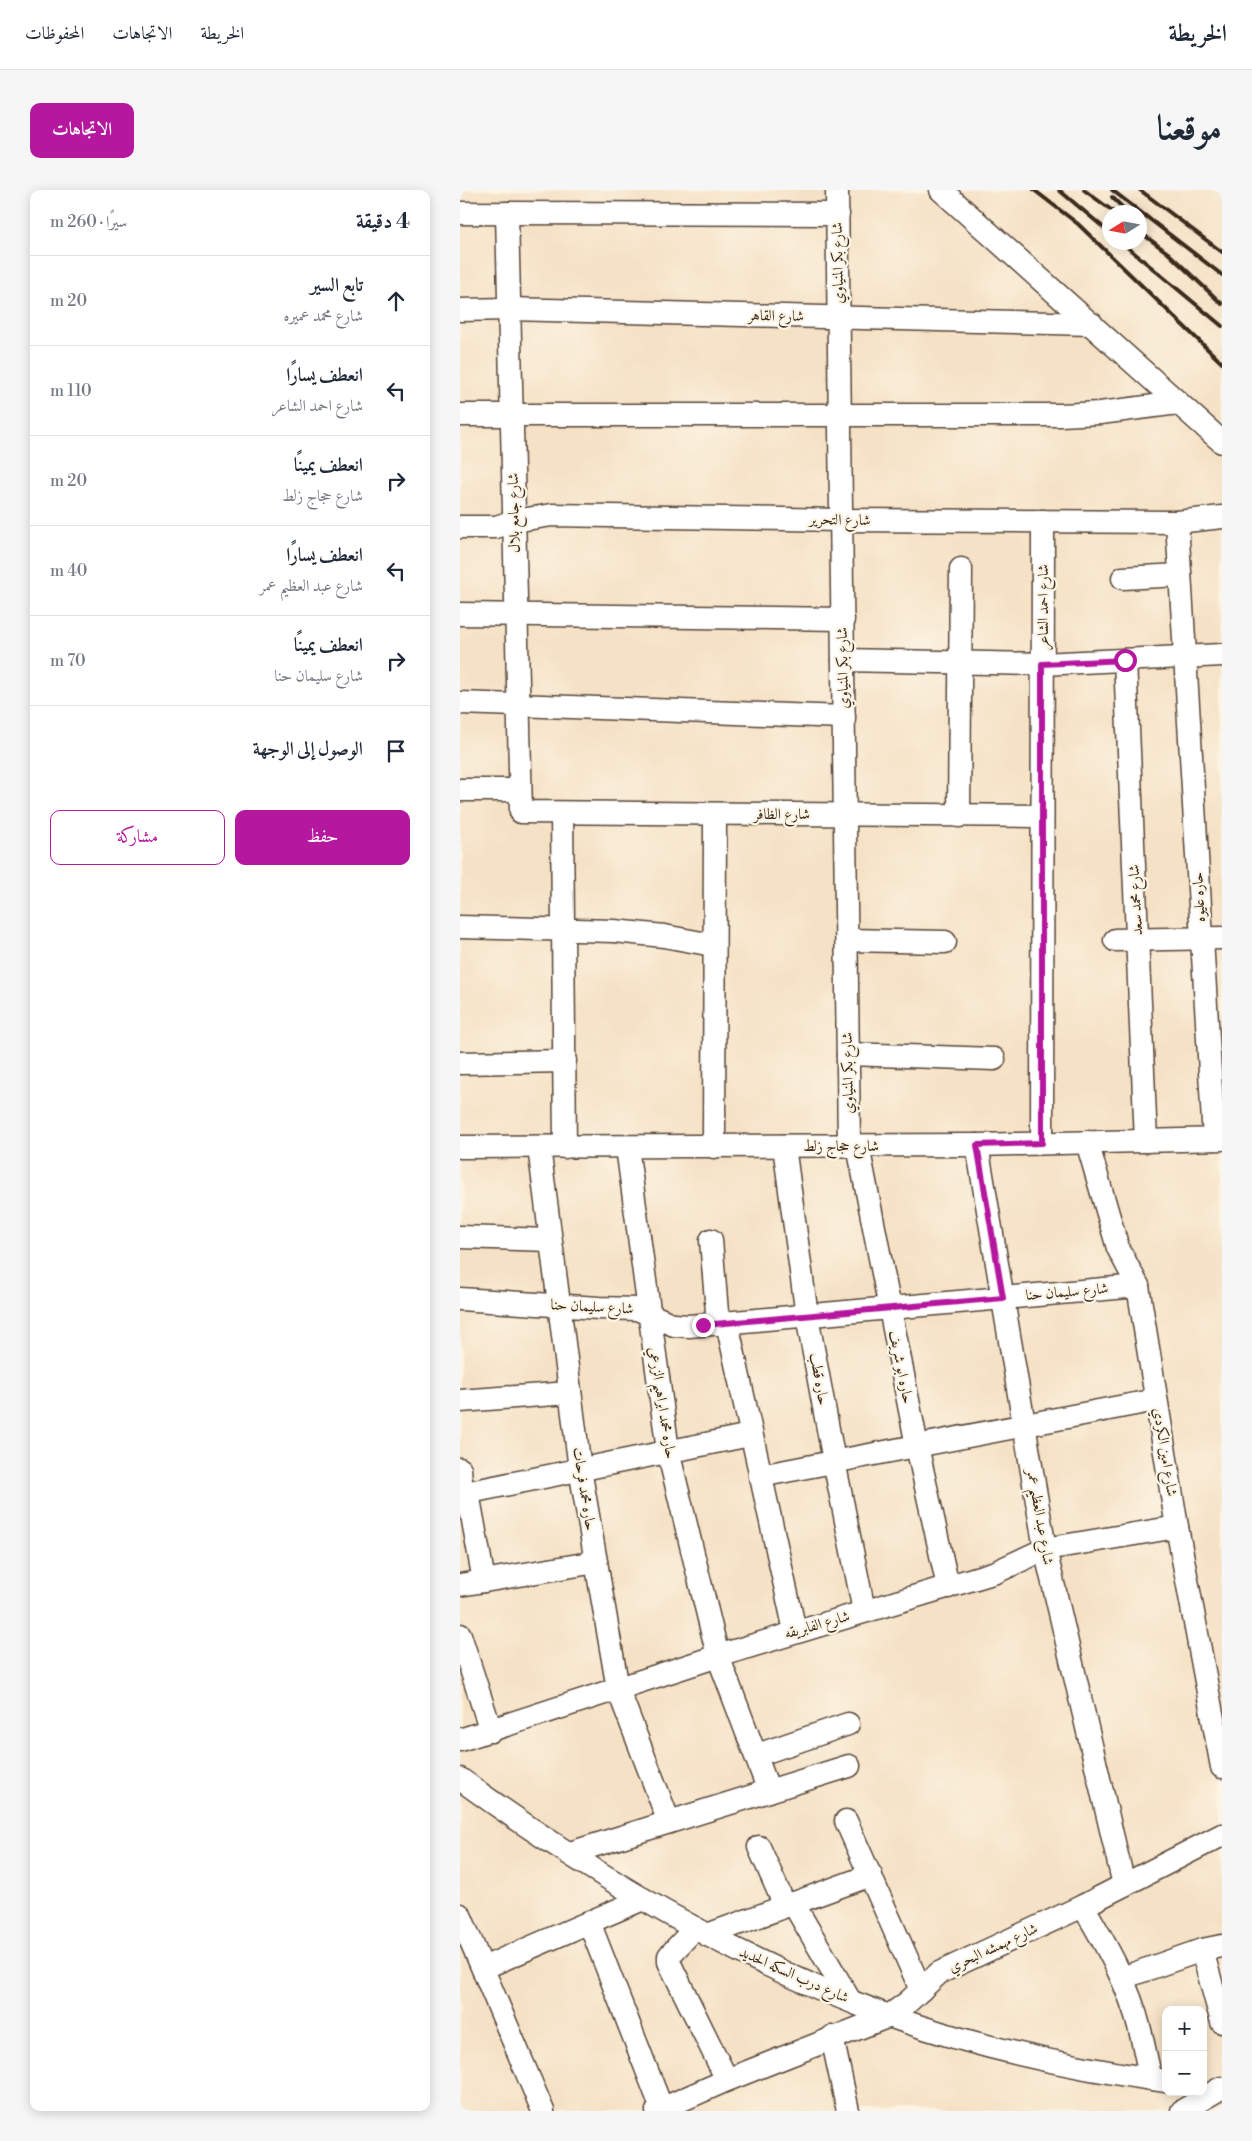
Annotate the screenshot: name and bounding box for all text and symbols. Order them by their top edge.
text: الخريطة [1169,19,1227,49]
text: المحفوظات [25,22,84,45]
text: الاتجاهات [112,22,172,45]
text: الخريطة [200,22,244,45]
button: الاتجاهات [30,103,134,158]
text: موقعنا [1157,107,1222,150]
north arrow [1102,205,1147,250]
text: 4 دقيقة [356,209,410,235]
text: سيرًا · 260 m [50,212,127,232]
street label: شارع بكر المنياوي [828,222,851,304]
text: تابع السير [310,273,363,297]
icon: ahead [382,287,410,315]
text: 20 m [50,291,87,311]
text: شارع محمد عميره [283,306,363,326]
street label: شارع القاهر [746,306,804,329]
text: انعطف يسارًا [286,363,363,387]
icon: left [382,377,410,405]
text: 110 m [50,381,92,401]
text: شارع احمد الشاعر [272,396,363,416]
text: انعطف يمينًا [294,453,363,477]
icon: right [382,467,410,495]
text: 20 m [50,471,87,491]
street label: شارع جامع بلال [504,473,528,553]
text: شارع حجاج زلط [282,486,363,506]
street label: شارع التحرير [807,510,871,533]
text: انعطف يسارًا [286,543,363,567]
icon: left [382,557,410,585]
text: 40 m [50,561,87,581]
street label: شارع احمد الشاعر [1034,564,1056,650]
text: شارع عبد العظيم عمر [260,576,363,596]
street label: شارع بكر المنياوي [833,627,856,709]
text: انعطف يمينًا [294,633,363,657]
icon: right [382,647,410,675]
route start [1114,649,1137,672]
text: 70 m [50,651,86,671]
text: شارع سليمان حنا [274,666,363,686]
text: الوصول إلى الوجهة [253,737,363,761]
icon: arrive [382,737,410,765]
street label: شارع الظافر [752,805,810,827]
button: مشاركة [50,810,225,865]
button: حفظ [235,810,410,865]
street label: شارع محمد سعد [1125,864,1150,936]
street label: حاره عليوه [1188,871,1210,923]
street label: شارع بكر المنياوي [838,1032,861,1114]
street label: شارع حجاج زلط [803,1137,879,1159]
street label: شارع سليمان حنا [1025,1279,1110,1308]
street label: شارع سليمان حنا [550,1295,634,1322]
route end [692,1314,715,1337]
street label: حاره ابو شريف [885,1329,917,1405]
street label: حاره محمد ابراهيم الزرعي [639,1346,680,1461]
street label: حاره قطب [805,1351,833,1407]
street label: شارع امين الكردي [1146,1406,1181,1498]
street label: حاره محمد فرحات [568,1446,600,1532]
street label: شارع عبد العظيم عمر [1017,1466,1058,1567]
street label: شارع الفابريقه [782,1607,853,1646]
street label: شارع مهمشه البحري [945,1919,1042,1980]
street label: شارع درب السكه الحديد [735,1942,852,2010]
map controls [1162,2006,1207,2096]
button: + [1162,2006,1207,2051]
button: − [1162,2051,1207,2096]

